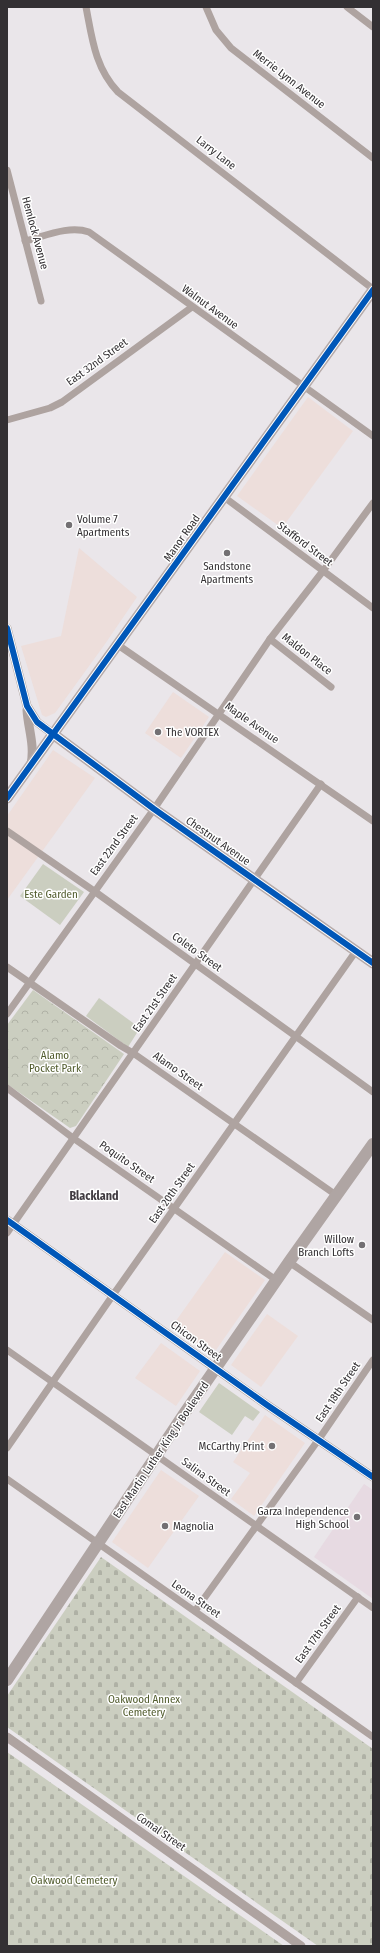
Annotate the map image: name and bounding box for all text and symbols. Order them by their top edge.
street label: Merrie Lynn Avenue [250,47,328,111]
street label: Larry Lane [194,133,238,173]
street label: Hemlock Avenue [19,195,51,271]
street label: Walnut Avenue [179,282,241,332]
street label: East 32nd Street [64,335,130,389]
street label: Manor Road [161,512,203,564]
place label: Volume 7 Apartments [77,513,130,539]
street label: Stafford Street [275,519,336,569]
marker: Volume 7 Apartments [64,520,74,530]
marker: Sandstone Apartments [222,548,232,558]
place label: Sandstone Apartments [201,560,253,586]
street label: Maldon Place [279,630,335,678]
street label: Maple Avenue [222,700,282,746]
place label: The VORTEX [166,726,219,739]
marker: The VORTEX [153,727,163,737]
street label: East 22nd Street [88,812,141,878]
street label: Chestnut Avenue [183,814,253,868]
park label: Este Garden [24,888,78,901]
street label: Coleto Street [170,930,225,975]
street label: East 21st Street [130,971,180,1035]
park label: Alamo Pocket Park [29,1049,82,1075]
street label: Alamo Street [151,1049,206,1093]
street label: Poquito Street [97,1138,157,1186]
street label: East 20th Street [146,1160,198,1226]
district label: Blackland [69,1189,119,1203]
place label: Willow Branch Lofts [298,1233,354,1259]
marker: Willow Branch Lofts [357,1240,367,1250]
street label: Chicon Street [168,1318,224,1364]
street label: East 18th Street [313,1359,363,1425]
street label: East Martin Luther King Jr Boulevard [110,1379,212,1521]
place label: McCarthy Print [198,1440,264,1453]
marker: McCarthy Print [267,1441,277,1451]
street label: Salina Street [179,1455,233,1499]
place label: Garza Independence High School [257,1505,349,1531]
marker: Garza Independence High School [352,1512,362,1522]
place label: Magnolia [173,1520,214,1533]
marker: Magnolia [160,1521,170,1531]
street label: Leona Street [169,1577,223,1621]
street label: East 17th Street [292,1602,344,1666]
park label: Oakwood Annex Cemetery [108,1693,180,1719]
street label: Comal Street [134,1810,189,1854]
park label: Oakwood Cemetery [31,1874,118,1887]

